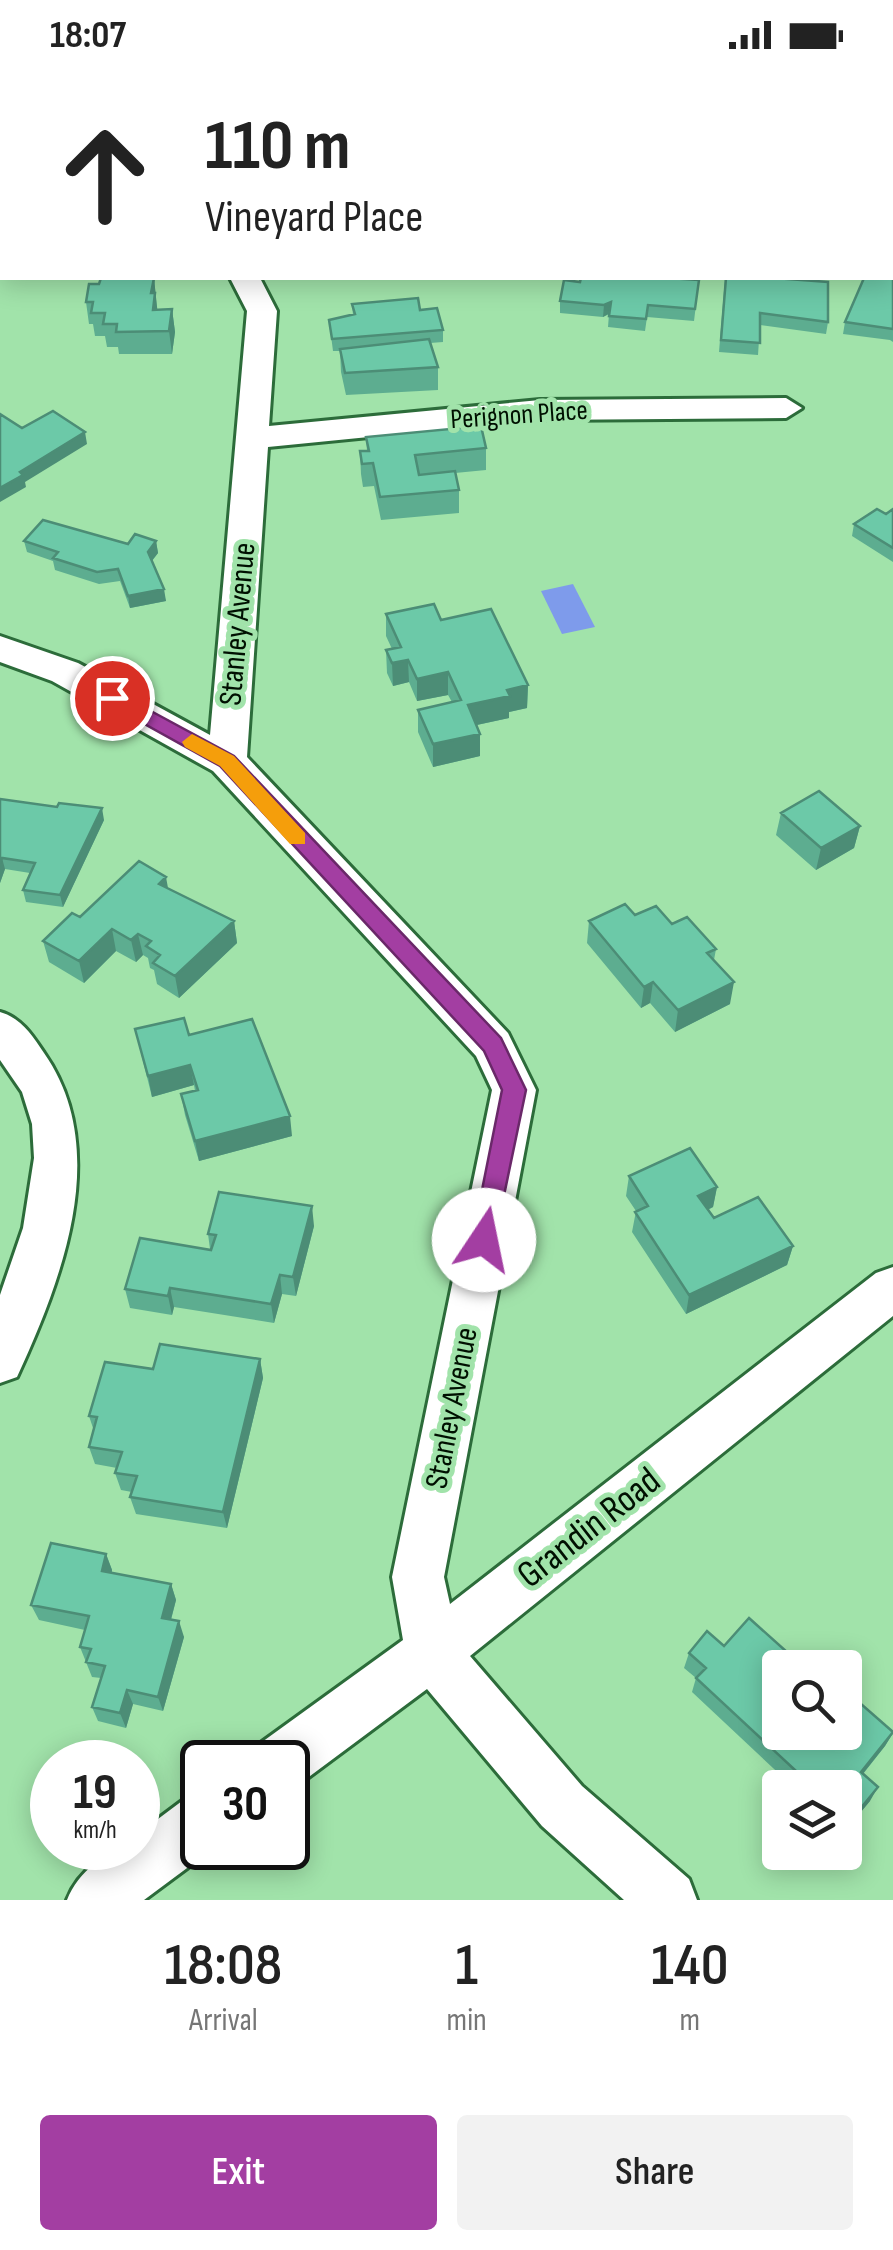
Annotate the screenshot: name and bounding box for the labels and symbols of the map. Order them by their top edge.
street label: Perignon Place [449,394,589,436]
street label: Stanley Avenue [211,541,265,707]
pin [70,656,155,741]
position arrow [432,1188,536,1292]
street label: Stanley Avenue [417,1324,487,1492]
street label: Grandin Road [509,1458,669,1598]
speed limit sign: 30 [180,1740,310,1870]

